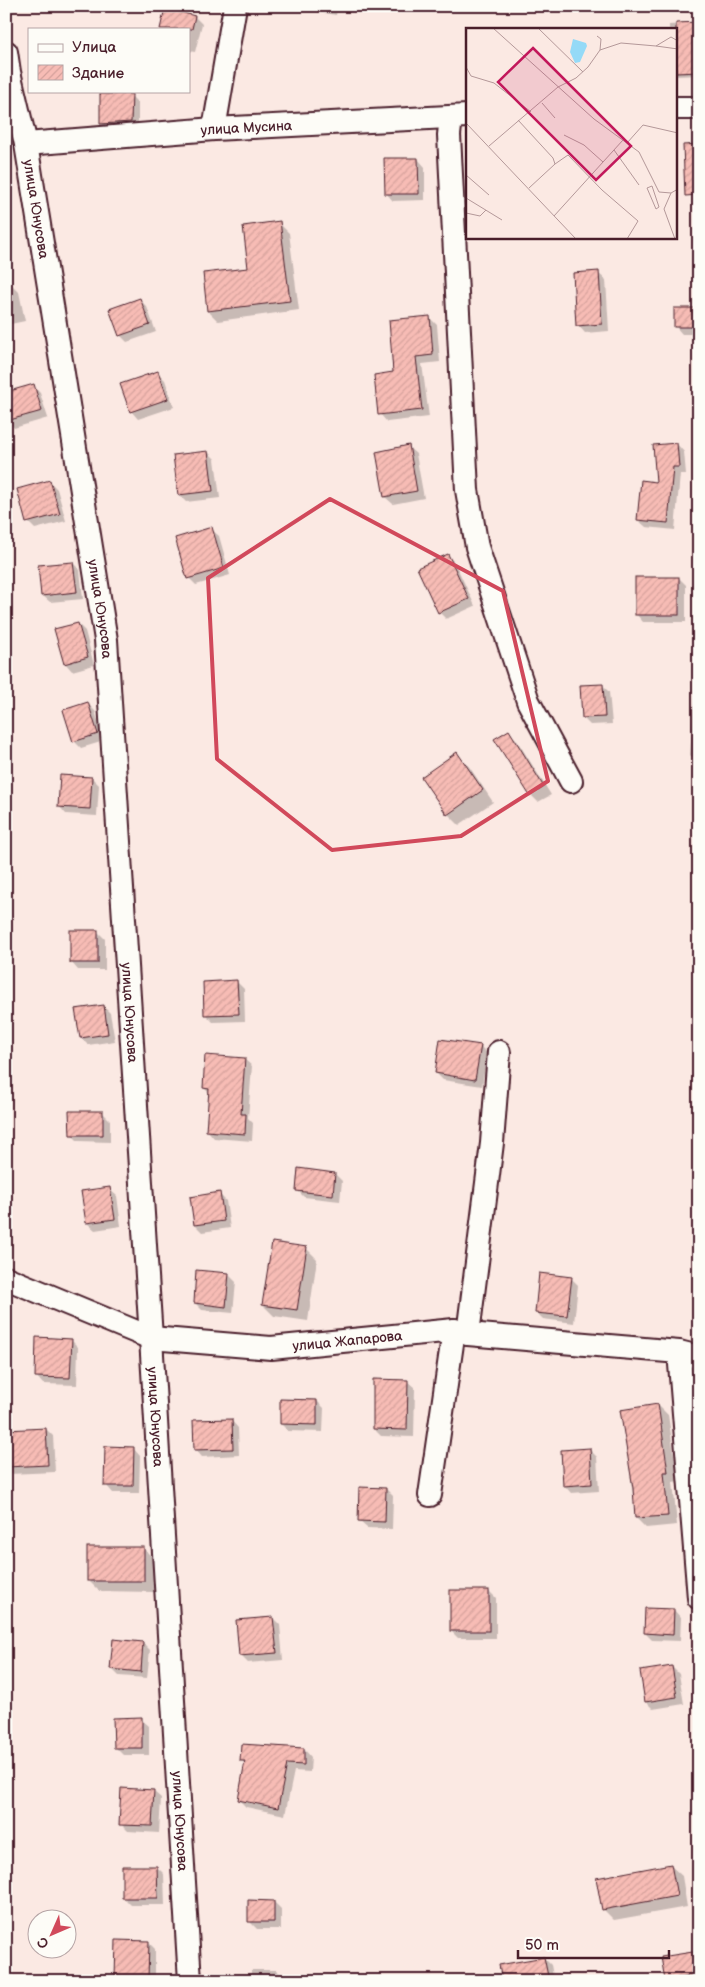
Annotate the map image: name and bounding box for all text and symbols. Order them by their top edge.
legend [28,28,190,92]
inset map [466,28,678,239]
text: Улица [72,38,117,57]
text: Здание [72,64,124,83]
street label: улица Мусина [200,117,293,139]
street label: улица Юнусова [20,158,52,261]
street label: улица Юнусова [84,558,115,660]
street label: улица Юнусова [118,962,141,1064]
street label: улица Жапарова [292,1327,404,1355]
street label: улица Юнусова [144,1366,167,1468]
street label: улица Юнусова [168,1770,191,1872]
north arrow [28,1910,78,1960]
scale bar [518,1927,669,1959]
text: С [34,1933,53,1952]
text: 50 m [525,1936,559,1955]

